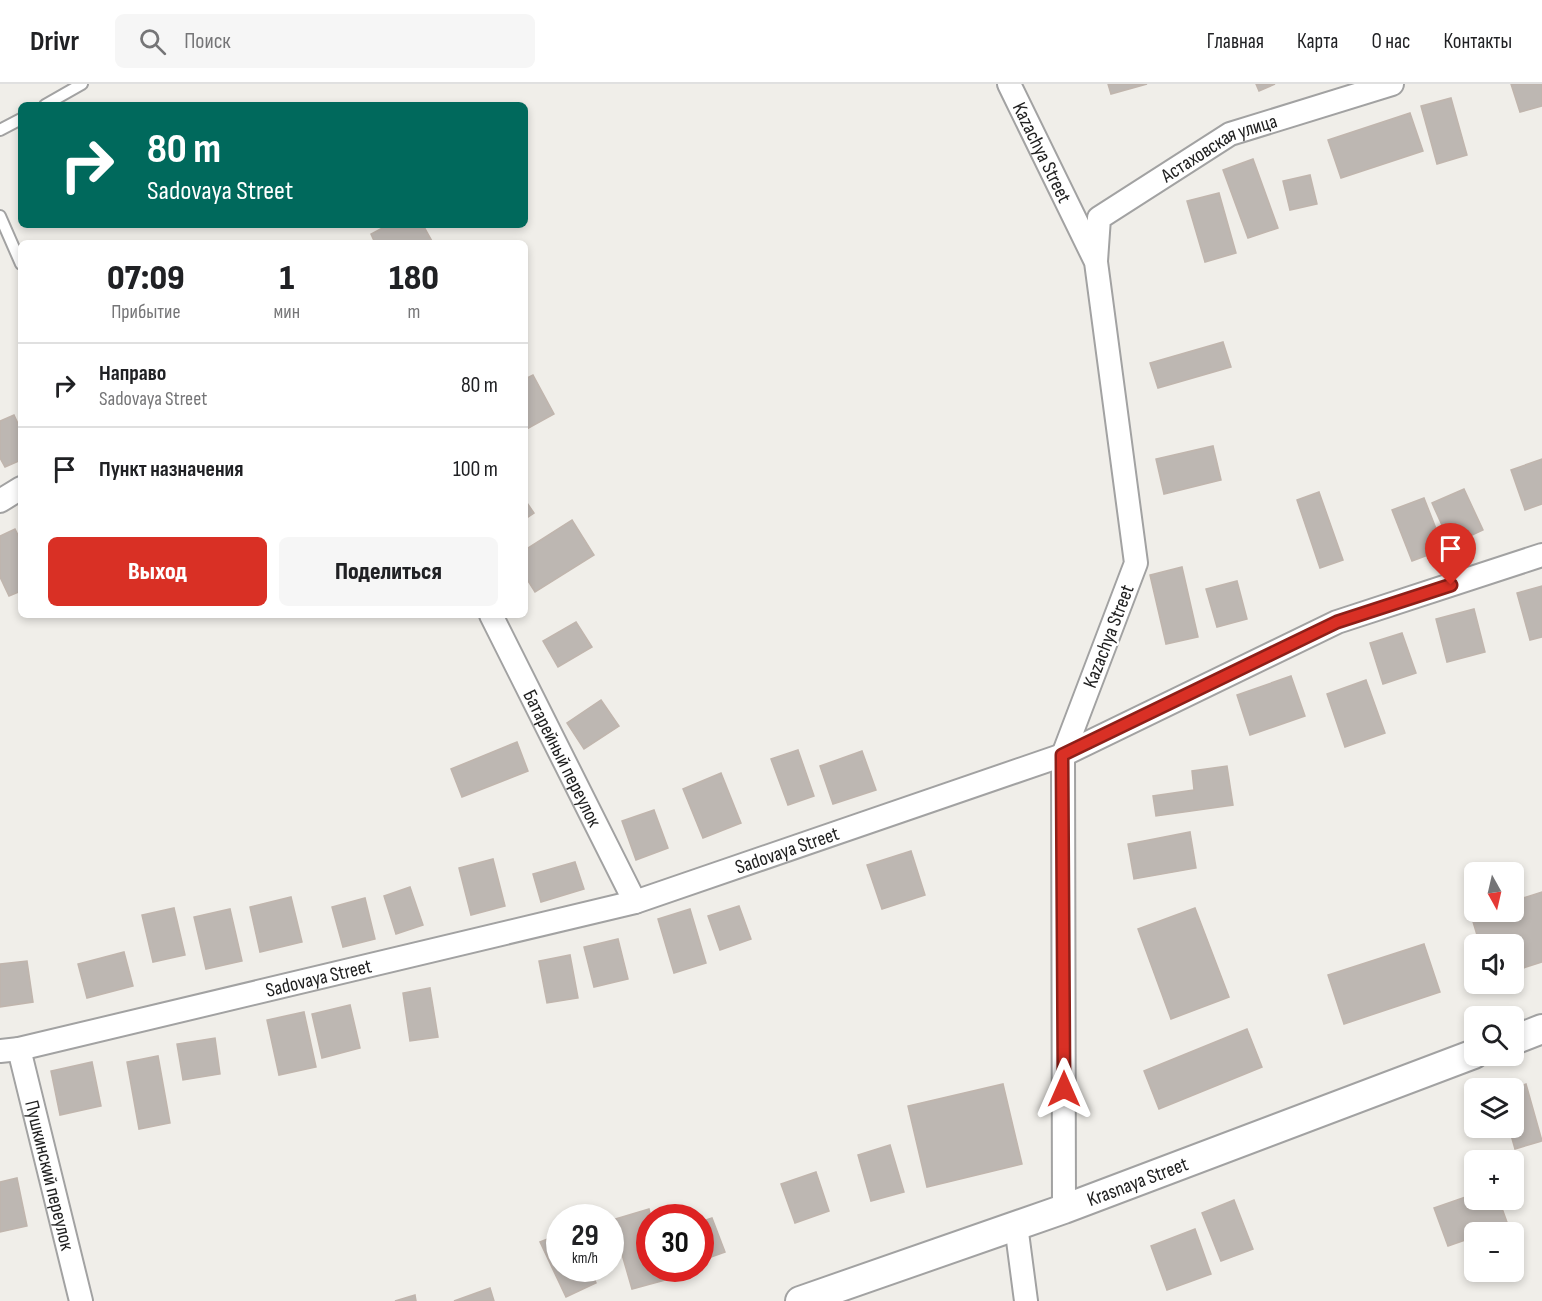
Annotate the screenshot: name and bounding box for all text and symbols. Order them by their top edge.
search box [115,14,535,68]
text: Drivr [30,25,79,58]
icon: search [136,25,169,58]
text: Поиск [184,28,231,55]
text: Главная [1207,29,1264,54]
text: Карта [1297,29,1338,54]
text: О нас [1371,29,1410,54]
text: Контакты [1443,29,1512,54]
street label: Kazachya Street [1007,99,1076,207]
street label: Астаховская улица [1156,109,1280,189]
text: 80 m [147,124,221,175]
icon: right [48,126,126,204]
text: Sadovaya Street [147,175,293,207]
text: 07:09 [107,257,185,300]
text: 1 [279,257,294,300]
text: 180 [389,257,439,300]
text: Прибытие [111,300,180,324]
text: мин [274,300,300,324]
text: m [408,300,420,324]
text: Направо [99,360,166,387]
icon: right [48,369,81,402]
text: 80 m [461,372,498,399]
text: Sadovaya Street [99,387,207,411]
icon: arrive [48,453,81,486]
text: Пункт назначения [99,456,243,483]
text: 100 m [453,456,498,483]
pin [1425,523,1476,585]
icon: arrive [1434,532,1467,565]
button: Выход [48,537,267,606]
button: Поделиться [279,537,498,606]
street label: Kazachya Street [1078,581,1140,691]
street label: Батарейный переулок [517,686,606,831]
street label: Sadovaya Street [732,822,842,880]
north arrow [1464,862,1524,922]
map controls [1464,862,1524,1282]
button: sound [1464,934,1524,994]
street label: Sadovaya Street [263,954,374,1003]
button: search [1464,1006,1524,1066]
position arrow [1032,1057,1096,1121]
button: layers [1464,1078,1524,1138]
street label: Пушкинский переулок [19,1098,79,1253]
button: + [1464,1150,1524,1210]
street label: Krasnaya Street [1084,1152,1192,1212]
speed limit sign: 30 [636,1204,714,1282]
text: 29 [571,1218,599,1254]
button: − [1464,1222,1524,1282]
text: km/h [572,1249,598,1268]

